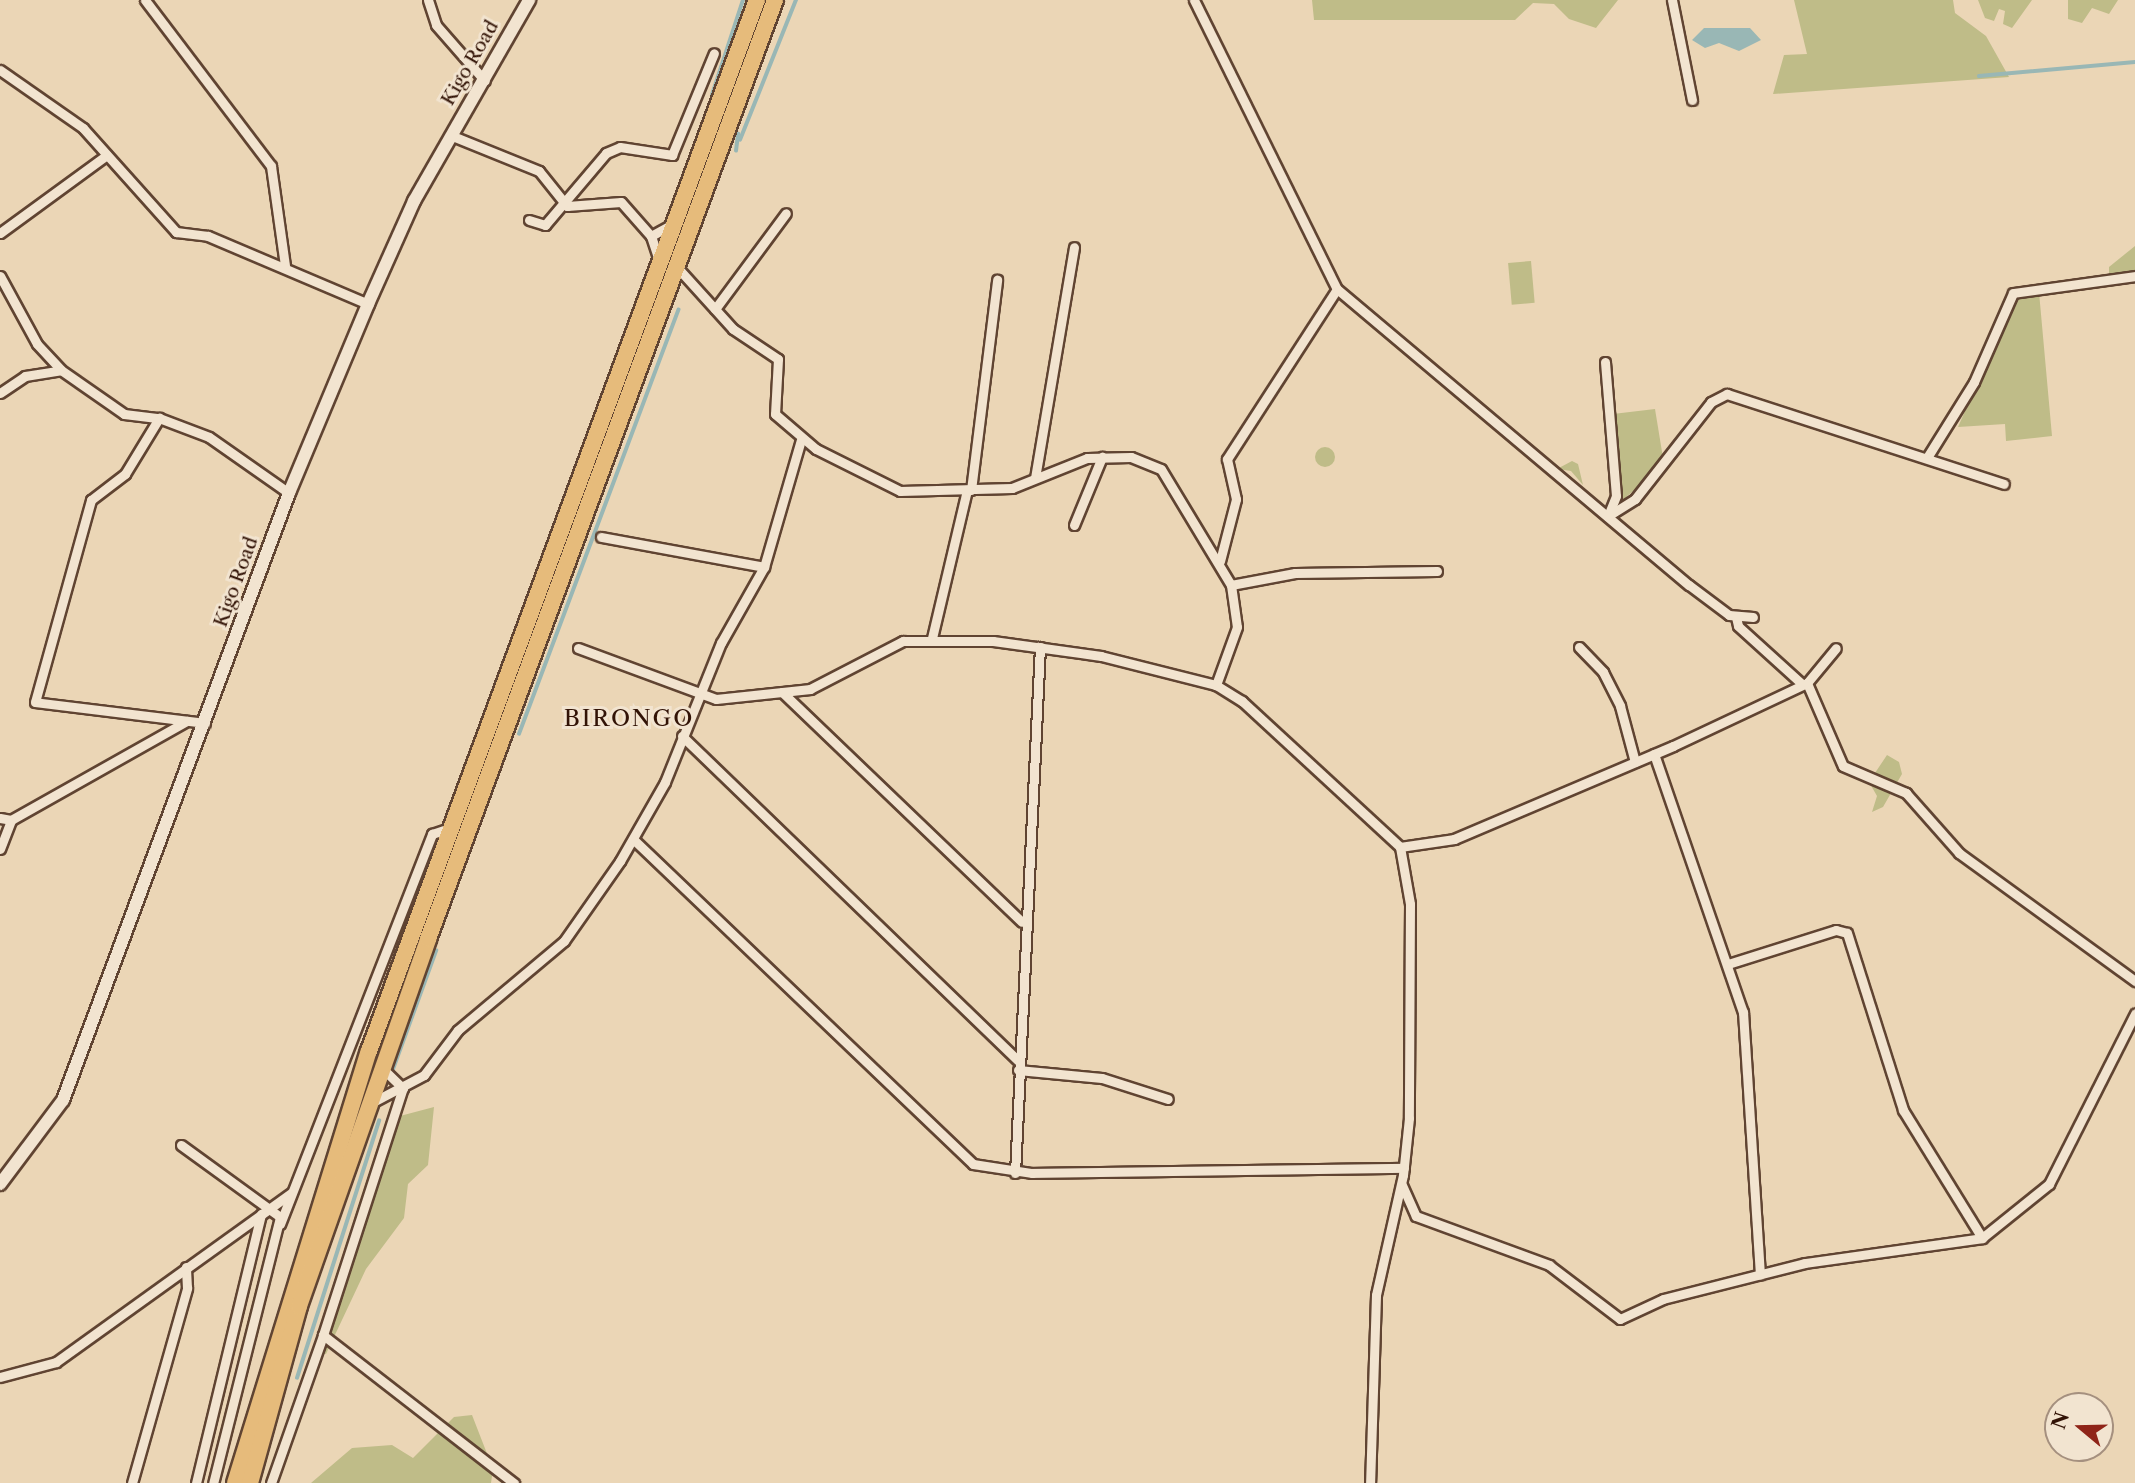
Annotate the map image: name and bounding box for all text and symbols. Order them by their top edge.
street label: Kigo Road [437,17,503,109]
street label: Kigo Road [209,534,263,630]
district label: BIRONGO [565,704,693,732]
north arrow [2044,1392,2114,1462]
text: N [2047,1409,2074,1432]

